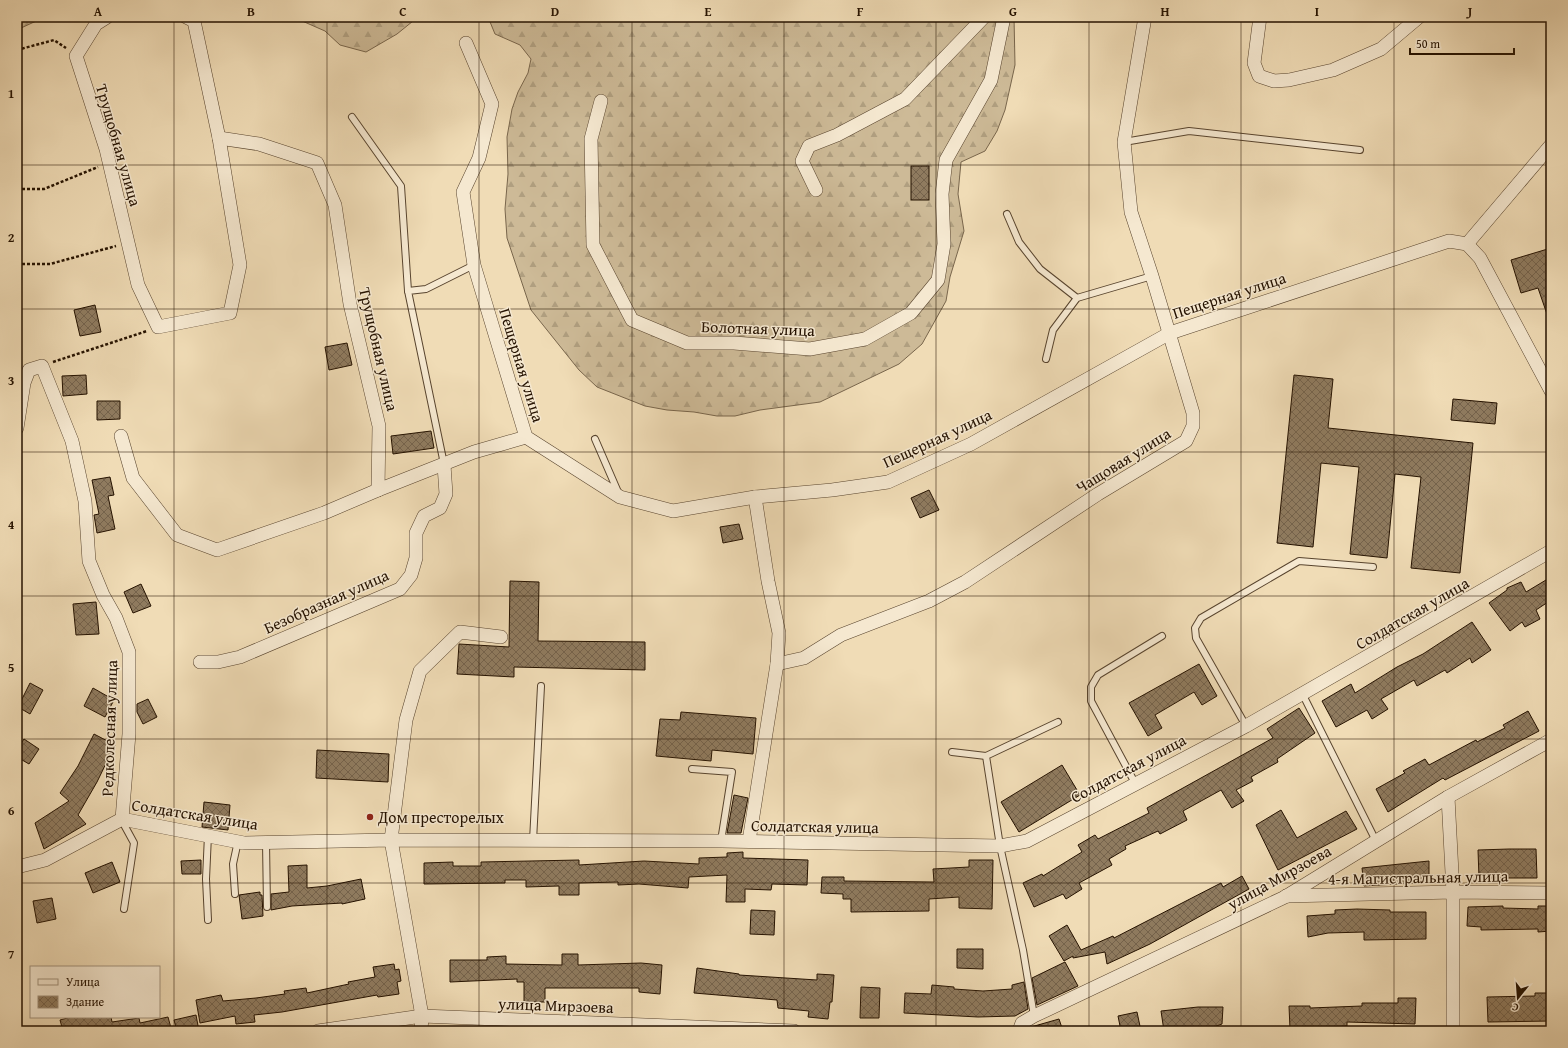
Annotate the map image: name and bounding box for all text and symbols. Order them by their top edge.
text: A [94,2,103,21]
text: B [247,2,255,21]
text: C [399,2,407,21]
text: D [551,2,559,21]
text: E [705,2,712,21]
text: F [857,2,864,21]
text: G [1009,2,1017,21]
text: H [1160,2,1170,21]
text: I [1315,2,1319,21]
text: J [1466,2,1473,21]
scale bar [1410,30,1514,56]
text: 50 m [1416,35,1440,52]
street label: Трущобная улица [90,81,148,209]
text: 1 [8,84,14,103]
text: 2 [8,228,15,247]
street label: Пещерная улица [1169,265,1289,325]
street label: Трущобная улица [353,285,405,414]
street label: Пещерная улица [493,305,551,425]
street label: Болотная улица [701,314,816,342]
text: 3 [8,371,14,390]
street label: Пещерная улица [878,402,996,474]
street label: Чащовая улица [1071,421,1176,499]
text: 4 [8,515,15,534]
street label: Безобразная улица [260,562,393,639]
street label: Солдатская улица [1351,571,1474,655]
text: 5 [8,658,15,677]
street label: Редколесная улица [95,659,123,797]
street label: Солдатская улица [1066,727,1190,809]
street label: Солдатская улица [130,792,260,836]
text: 6 [8,801,15,820]
place label: Дом престорелых [377,805,505,829]
marker: Дом престорелых [365,812,375,822]
street label: Солдатская улица [751,813,879,839]
street label: улица Мирзоева [1222,838,1336,916]
street label: 4-я Магистральная улица [1328,863,1509,891]
text: 7 [8,945,15,964]
legend [30,966,160,1018]
text: Улица [66,973,100,990]
north arrow [1498,978,1538,1018]
street label: улица Мирзоева [497,991,614,1019]
text: Здание [66,993,105,1010]
text: С [1510,999,1520,1016]

